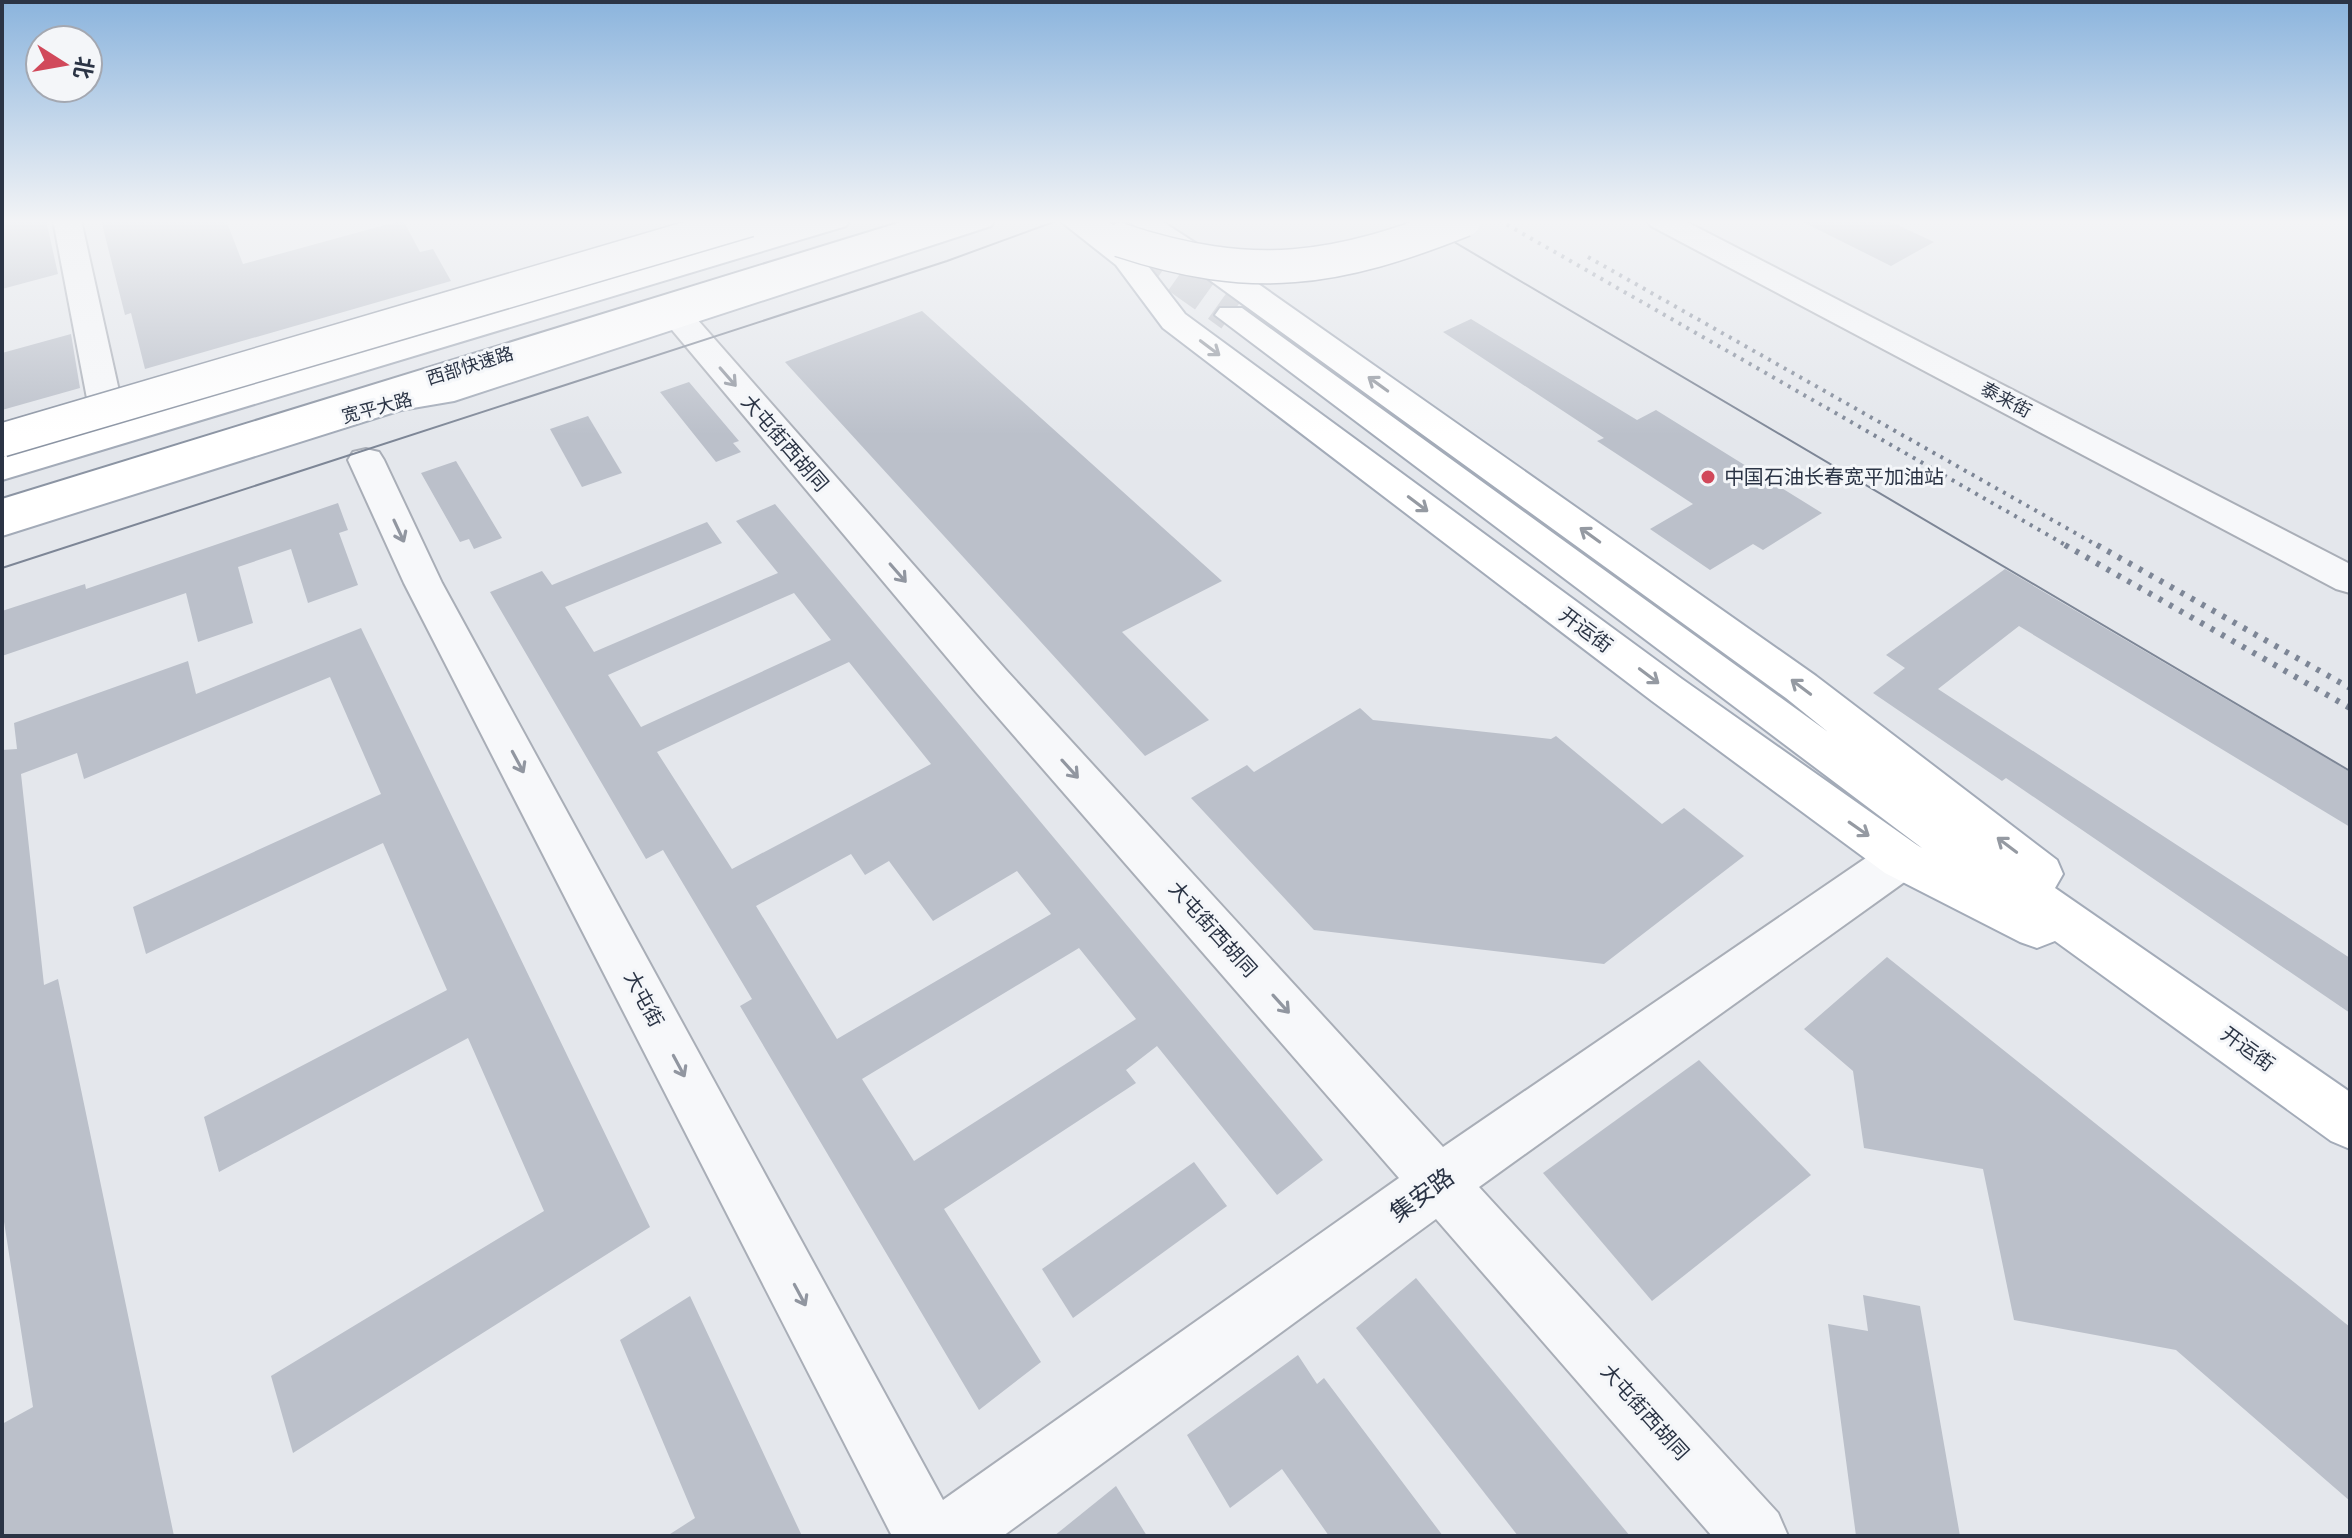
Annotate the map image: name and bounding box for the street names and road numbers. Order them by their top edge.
street label: 西部快速路 [423,340,516,390]
street label: 泰来街 [1977,376,2036,422]
street label: 宽平大路 [339,386,415,428]
street label: 大屯街西胡同 [736,389,835,497]
street label: 开运街 [1554,601,1618,658]
street label: 大屯街西胡同 [1163,875,1264,982]
street label: 大屯街 [618,966,670,1032]
street label: 开运街 [2216,1020,2280,1077]
street label: 集安路 [1382,1159,1460,1228]
street label: 大屯街西胡同 [1595,1358,1696,1465]

